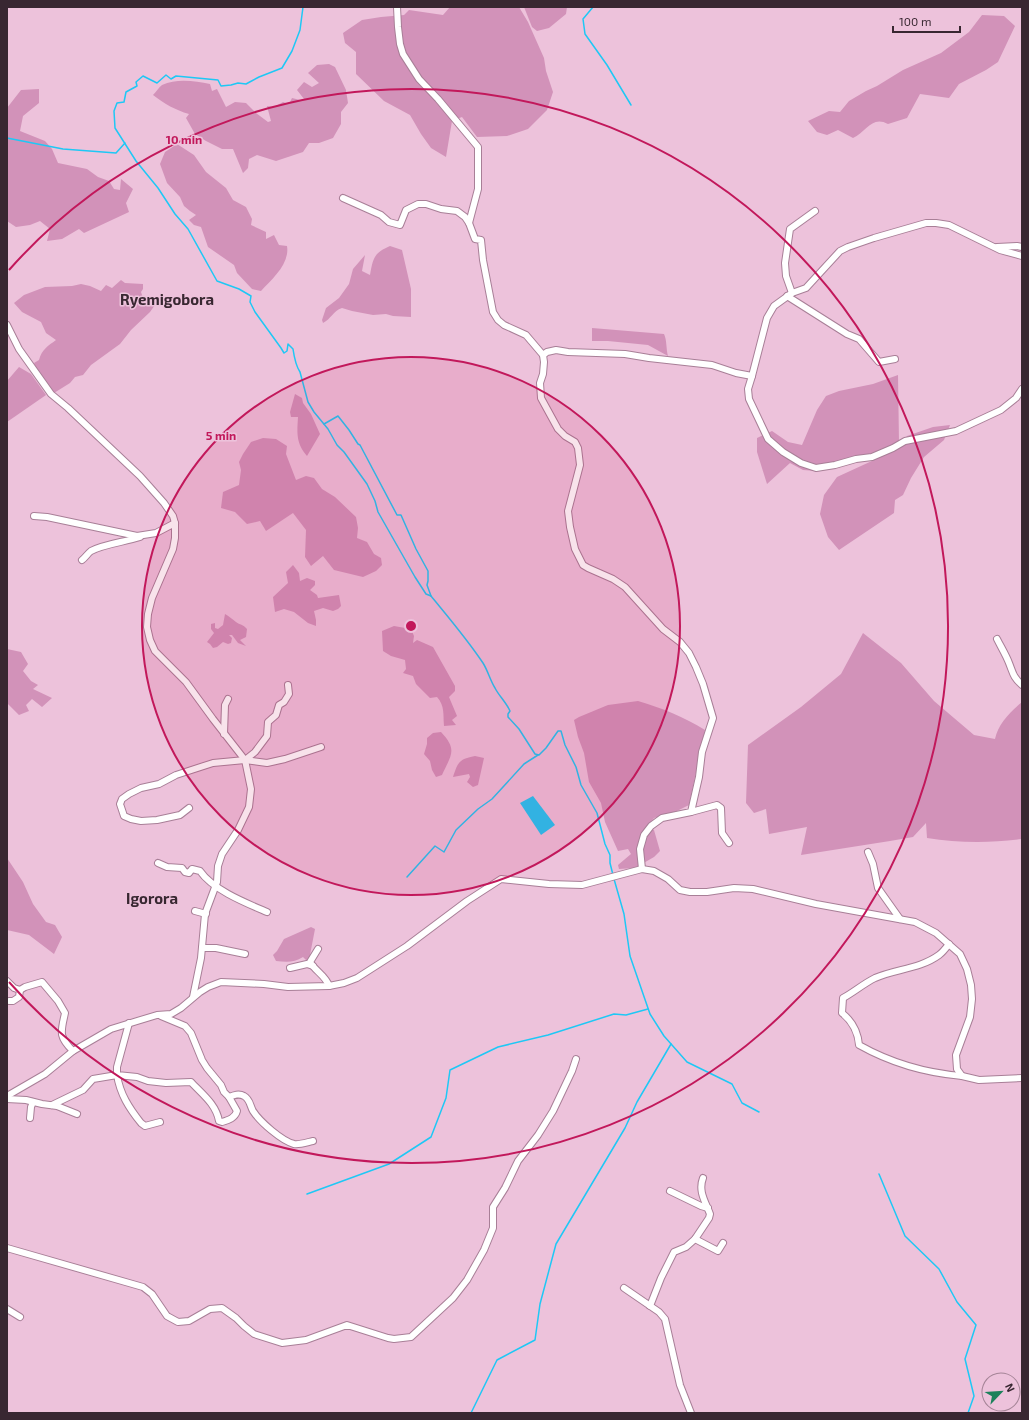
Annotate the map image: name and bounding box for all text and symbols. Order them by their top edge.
scale bar [893,8,960,34]
text: 100 m [899,14,931,28]
text: 10 min [166,132,202,146]
district label: Ryemigobora [120,290,214,309]
text: 5 min [206,428,236,442]
centre of rings [404,619,418,633]
district label: Igorora [126,889,178,907]
north arrow [981,1372,1021,1412]
text: N [1003,1381,1018,1394]

